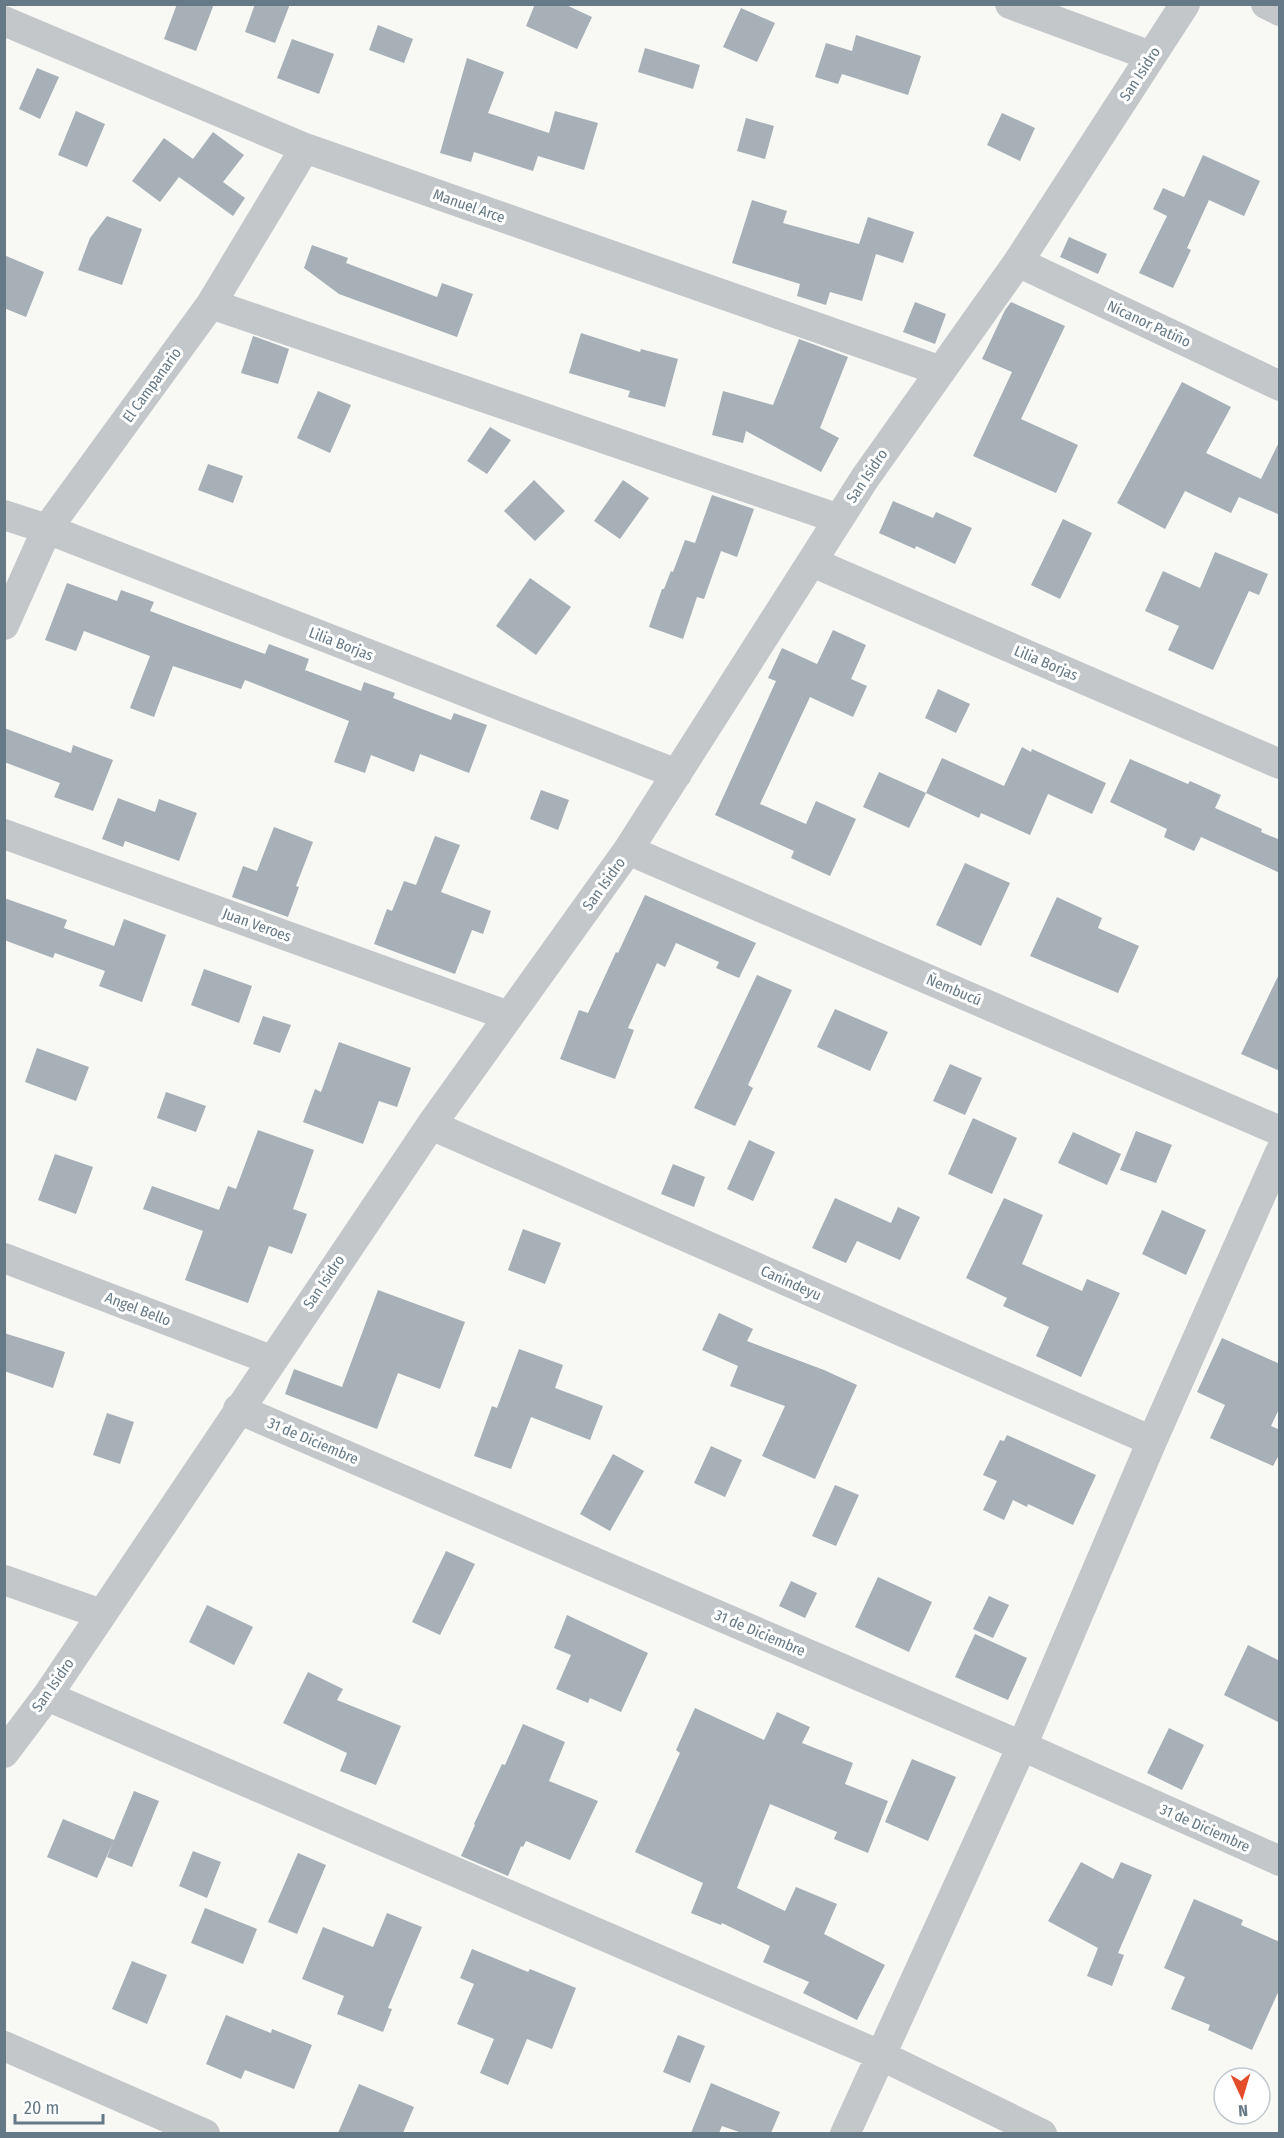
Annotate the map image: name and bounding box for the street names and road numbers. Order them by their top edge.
street label: San Isidro [1116,43,1164,105]
street label: Manuel Arce [431,185,507,227]
street label: Nicanor Patiño [1104,297,1194,351]
street label: El Campanario [119,344,185,426]
street label: San Isidro [842,446,892,506]
street label: Lilia Borjas [306,623,376,665]
street label: Lilia Borjas [1011,641,1081,685]
street label: San Isidro [579,854,629,914]
street label: Juan Veroes [220,904,294,946]
street label: Ñembucú [924,970,984,1010]
street label: San Isidro [299,1252,349,1312]
street label: Canindeyu [758,1262,824,1304]
street label: Angel Bello [103,1288,173,1330]
street label: 31 de Diciembre [265,1414,361,1468]
street label: 31 de Diciembre [712,1606,808,1660]
street label: San Isidro [28,1655,78,1715]
street label: 31 de Diciembre [1157,1800,1253,1856]

